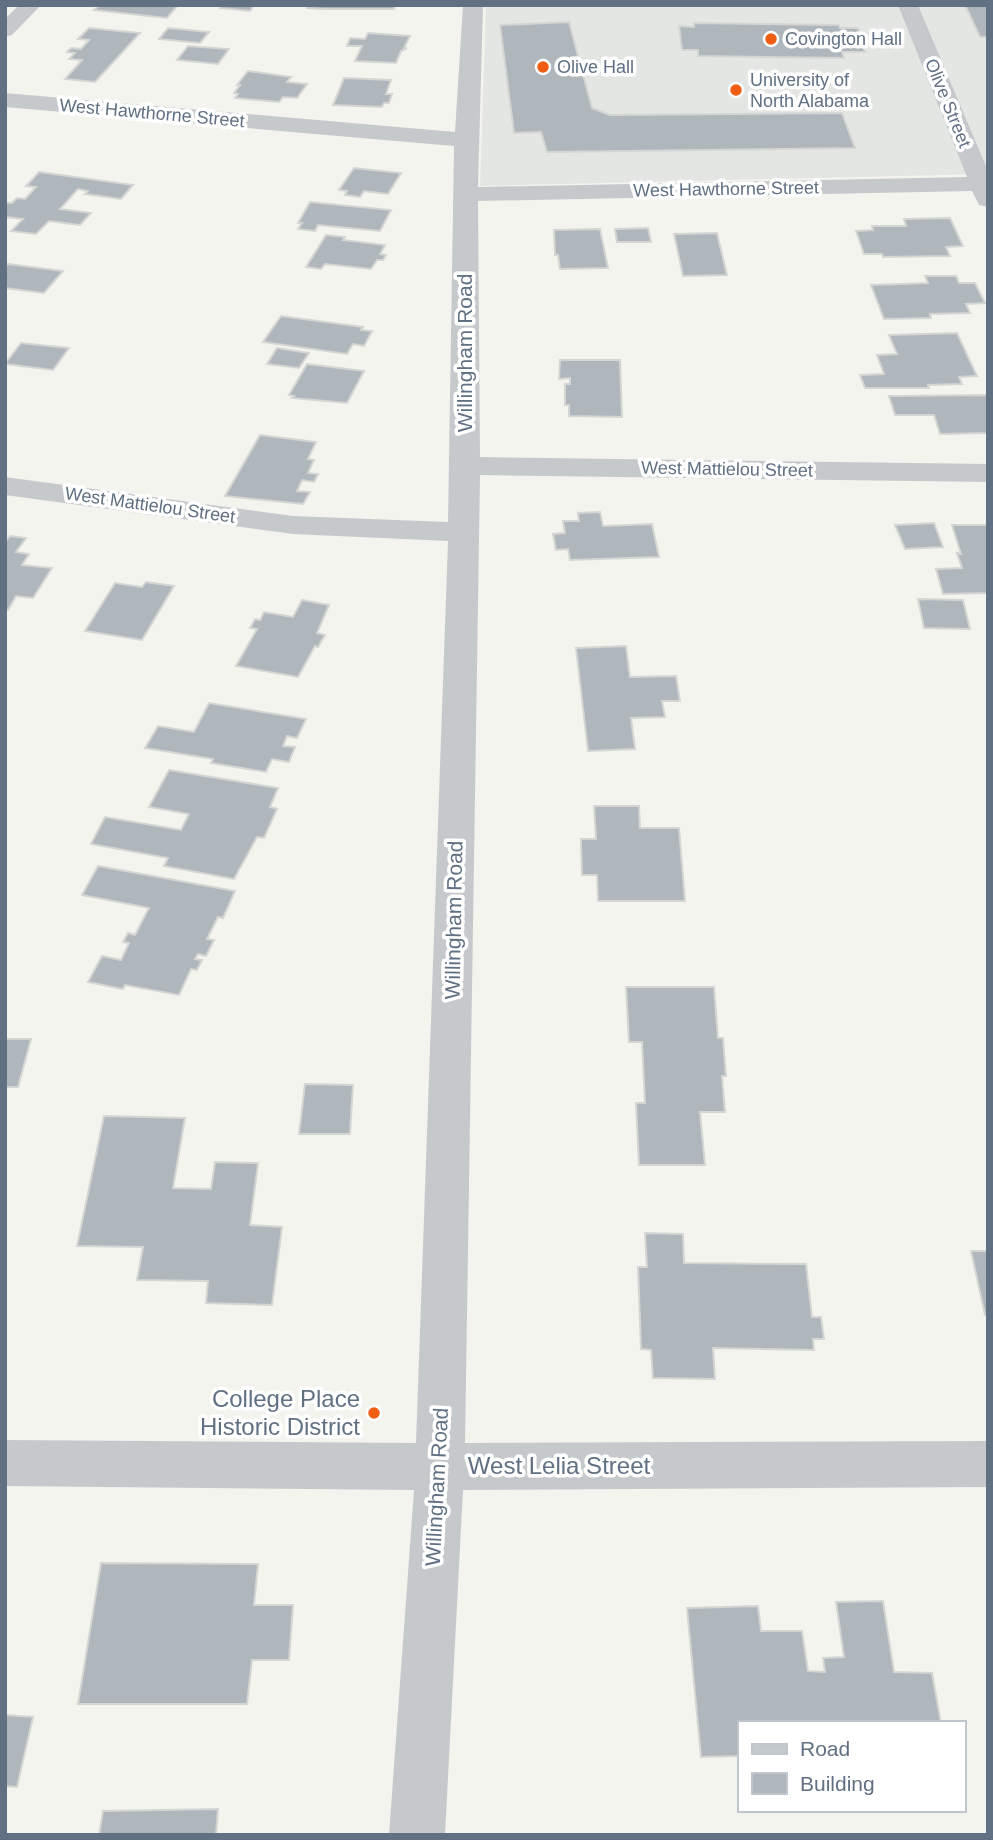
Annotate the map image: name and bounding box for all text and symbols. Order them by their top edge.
place label: Covington Hall [785,29,902,49]
marker: Covington Hall [763,31,779,47]
street label: Olive Street [921,56,975,150]
place label: Olive Hall [557,57,634,77]
marker: Olive Hall [535,59,551,75]
place label: University of North Alabama [750,70,870,111]
marker: University of North Alabama [728,82,744,98]
street label: West Hawthorne Street [59,95,245,131]
street label: West Hawthorne Street [633,177,819,201]
street label: Willingham Road [453,274,476,432]
street label: West Mattielou Street [641,458,813,480]
street label: West Mattielou Street [64,483,236,527]
street label: Willingham Road [441,840,466,1000]
place label: College Place Historic District [200,1385,360,1440]
marker: College Place Historic District [366,1405,382,1421]
street label: Willingham Road [421,1407,452,1567]
street label: West Lelia Street [468,1452,650,1479]
legend [738,1721,965,1812]
text: Road [800,1737,850,1760]
text: Building [800,1772,875,1795]

